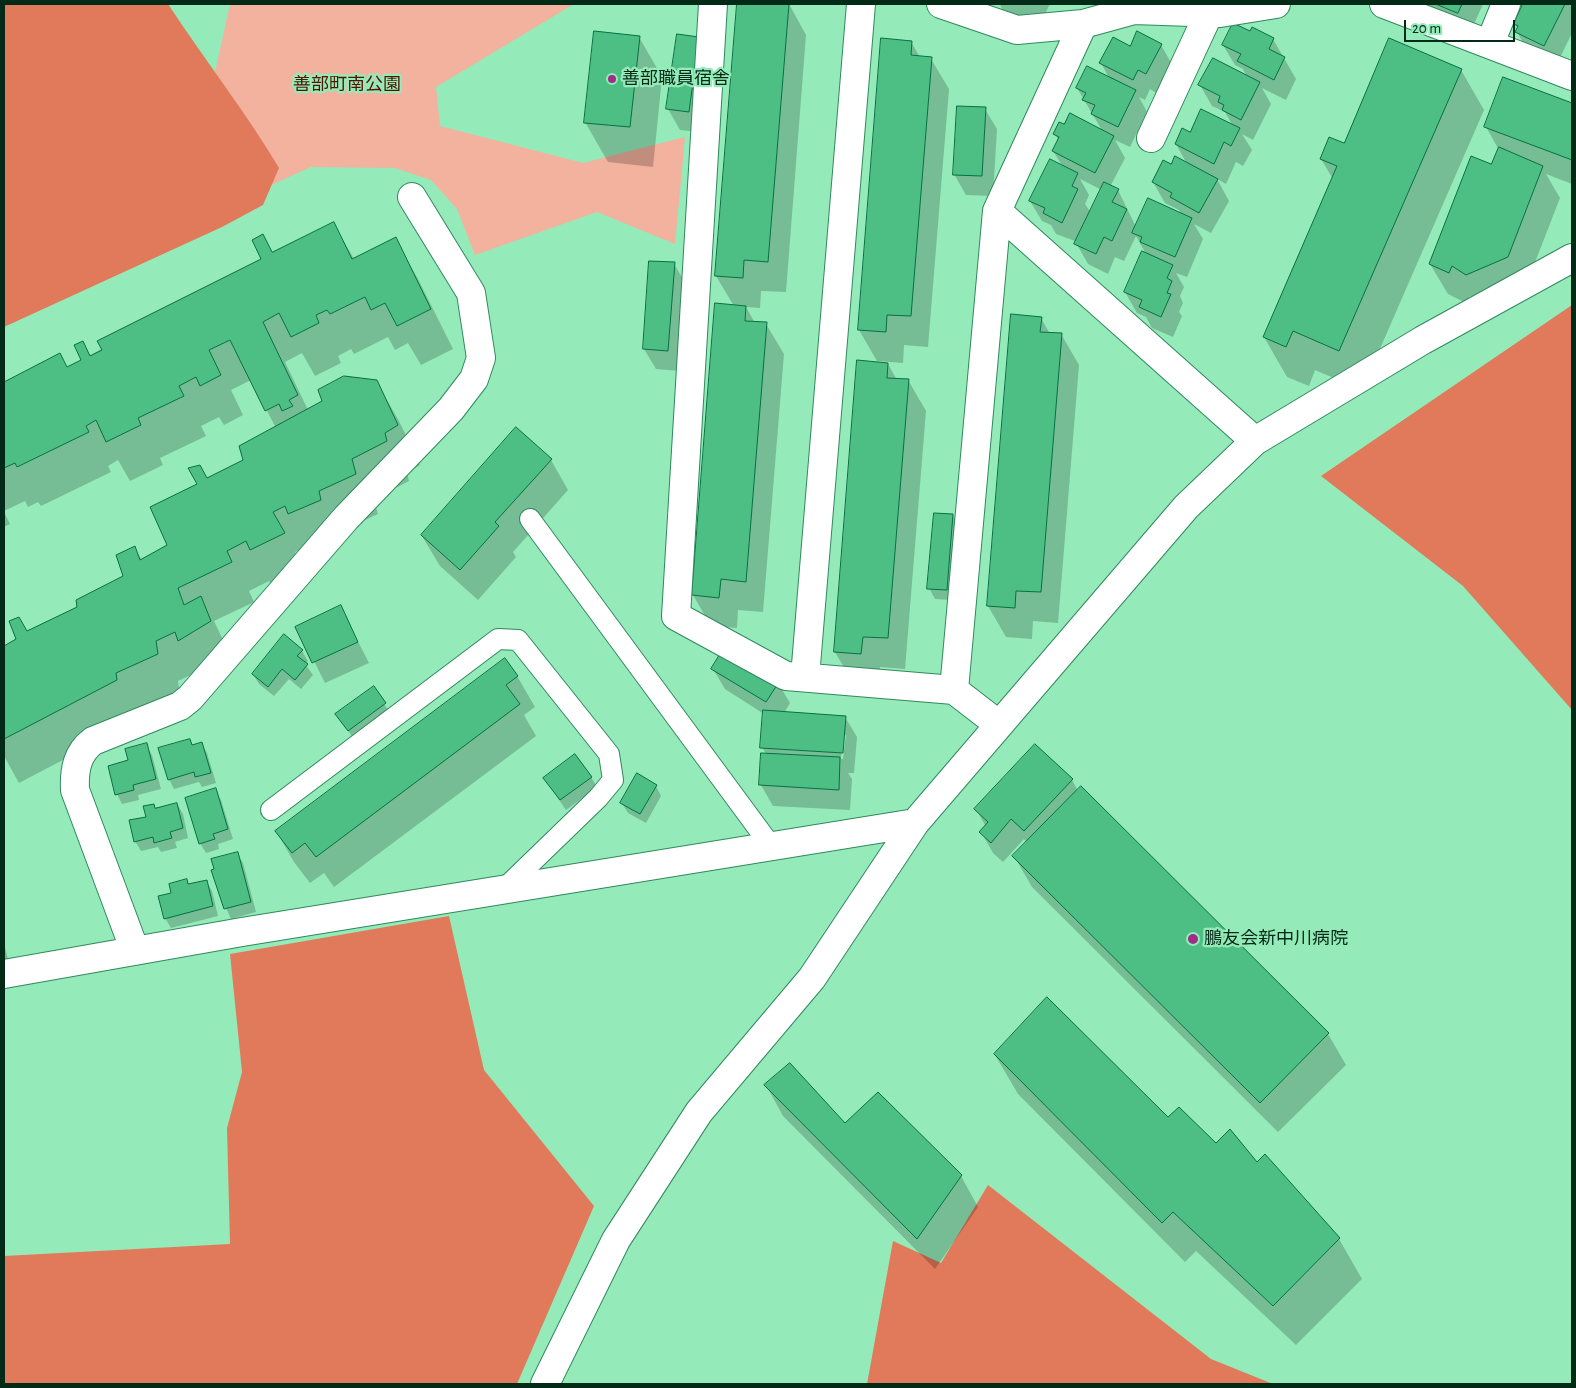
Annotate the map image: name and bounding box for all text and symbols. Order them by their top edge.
scale bar [1406,10,1517,42]
text: 20 m [1412,21,1441,36]
place label: 善部職員宿舎 [622,68,730,90]
marker: 善部職員宿舎 [606,73,618,85]
park label: 善部町南公園 [293,74,401,96]
place label: 鵬友会新中川病院 [1204,928,1348,950]
marker: 鵬友会新中川病院 [1186,932,1200,946]

